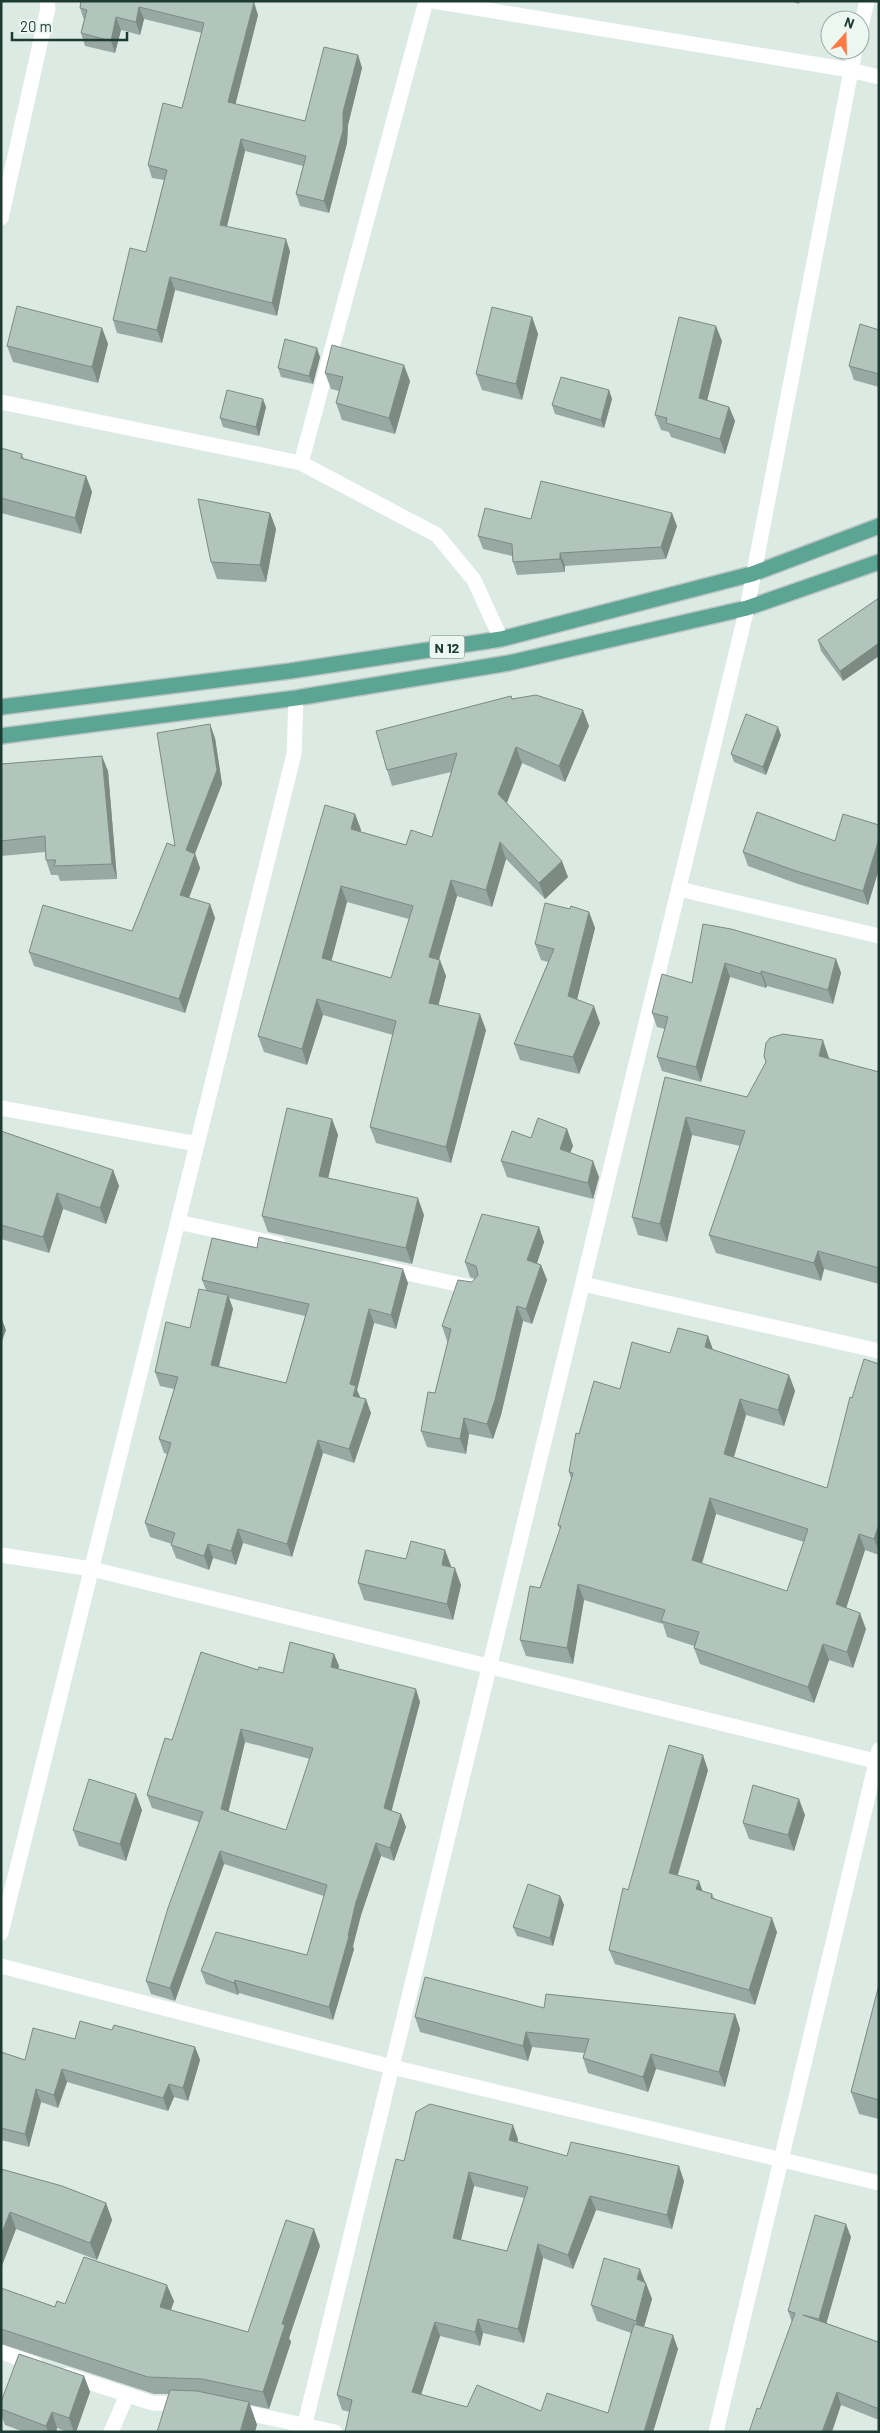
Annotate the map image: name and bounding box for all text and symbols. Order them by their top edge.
scale bar [12,10,128,42]
north arrow [820,10,870,60]
text: N [842,13,857,32]
text: 20 m [20,17,52,35]
road number: N 12 [430,636,464,659]

